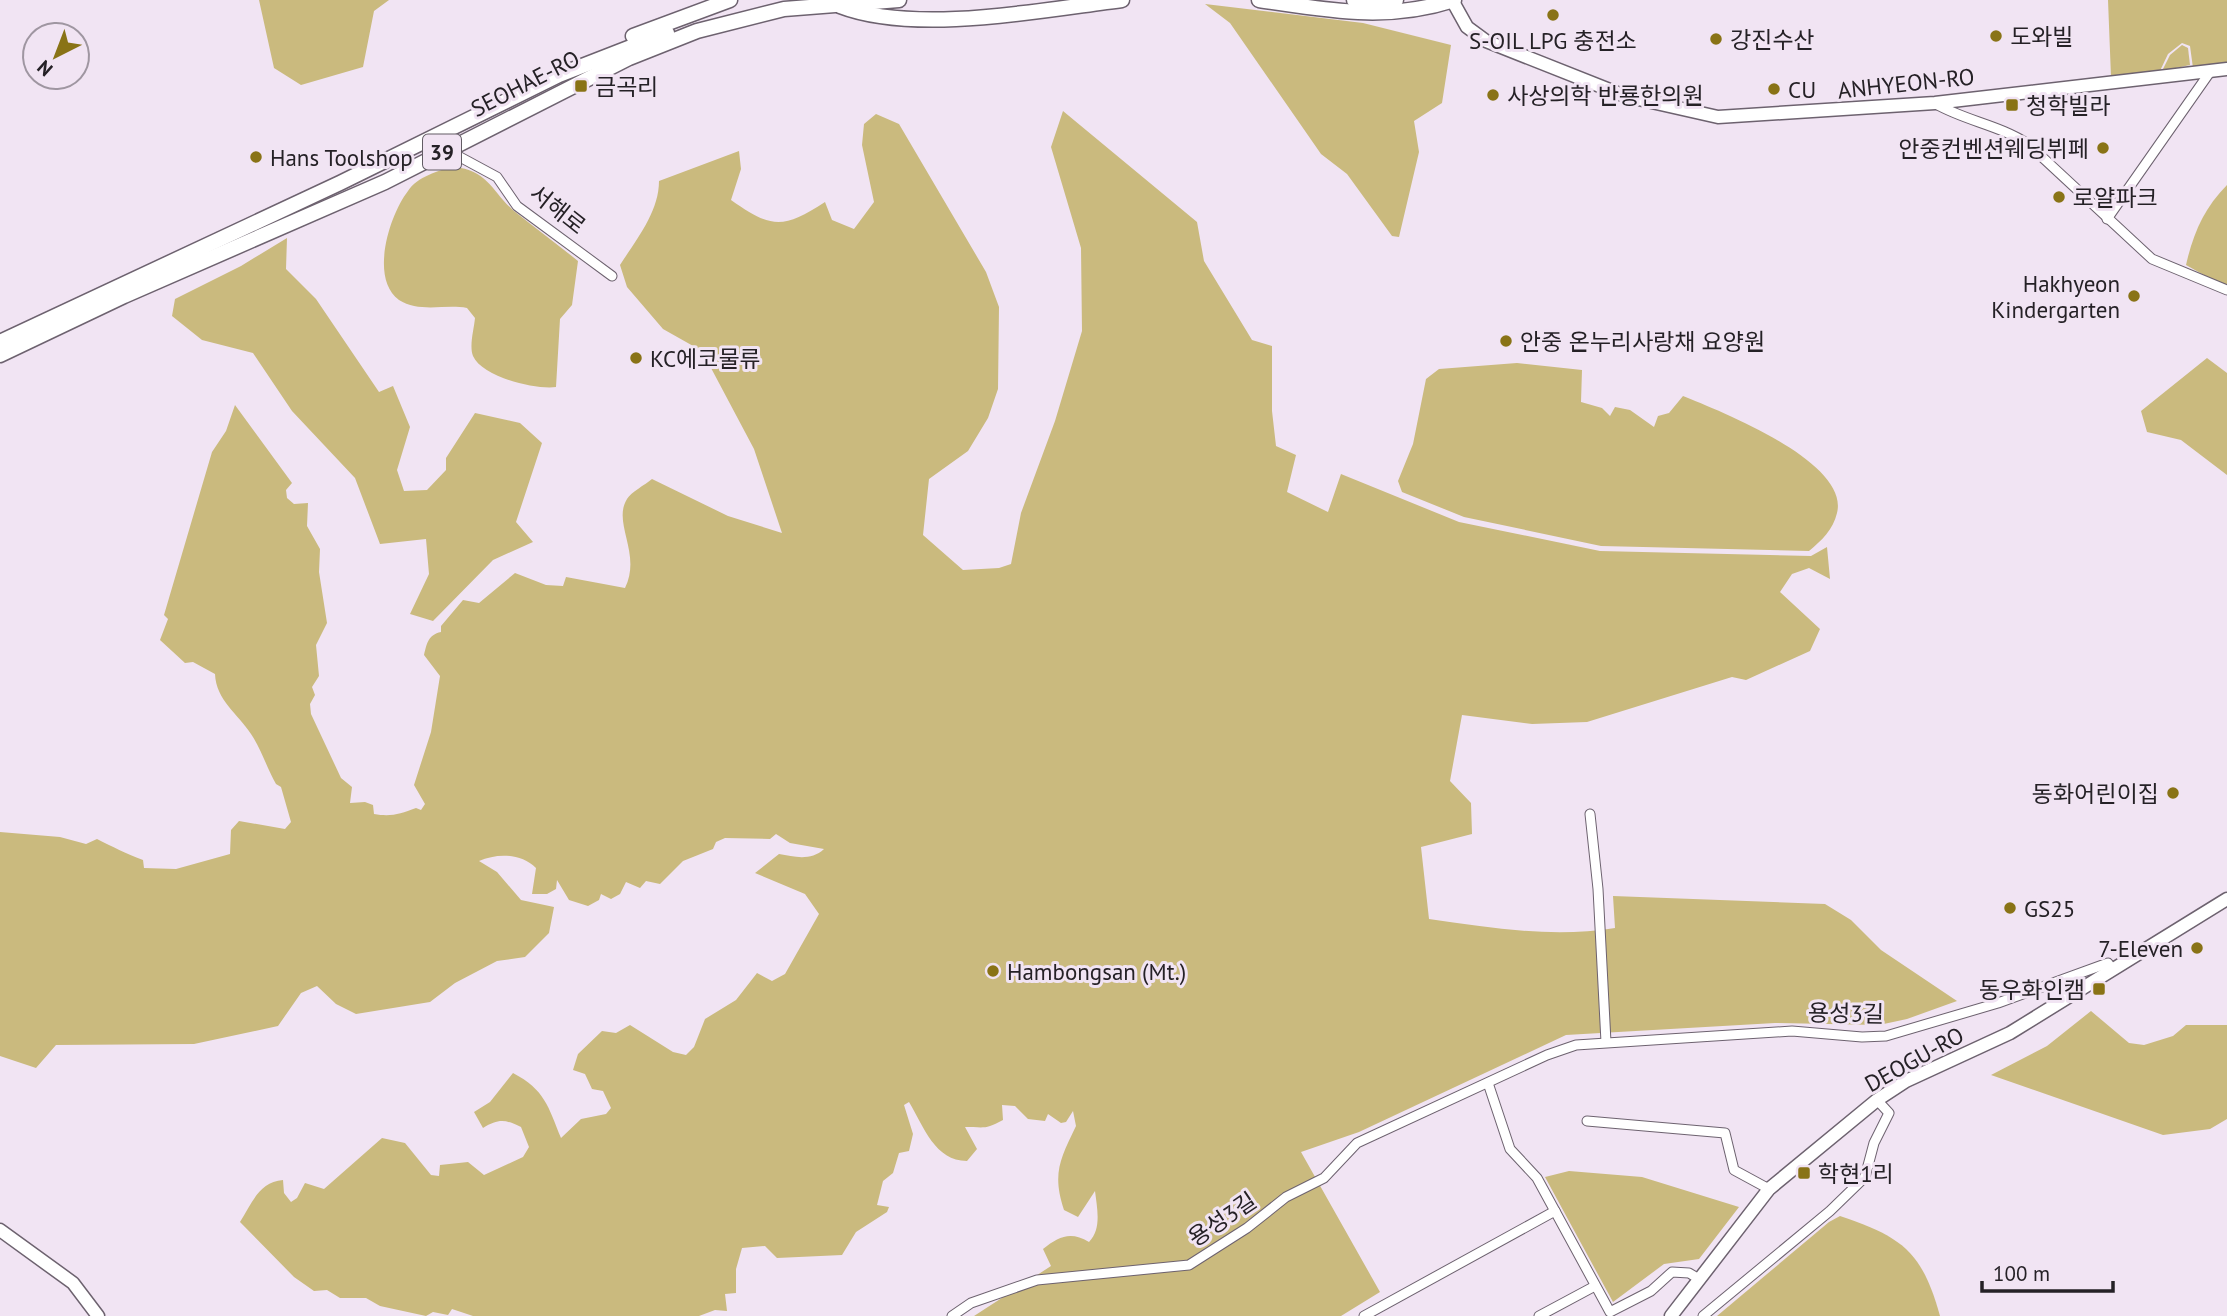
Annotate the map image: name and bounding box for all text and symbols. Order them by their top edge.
marker: S-OIL LPG 충전소 [1545,7,1561,23]
north arrow [21,21,91,91]
place label: 도와빌 [2010,22,2073,51]
place label: 강진수산 [1730,25,1815,54]
place label: S-OIL LPG 충전소 [1469,26,1637,55]
marker: 도와빌 [1988,28,2004,44]
marker: 강진수산 [1708,31,1724,47]
street label: SEOHAE-RO [466,43,584,123]
text: N [32,56,57,82]
street label: ANHYEON-RO [1836,61,1976,105]
place label: 금곡리 [595,72,658,101]
place label: CU [1788,75,1816,104]
marker: 금곡리 [573,78,589,94]
place label: 사상의학 반룡한의원 [1507,81,1704,110]
marker: CU [1766,81,1782,97]
marker: 사상의학 반룡한의원 [1485,87,1501,103]
place label: 청학빌라 [2026,91,2111,120]
marker: 청학빌라 [2004,97,2020,113]
road number: 39 [423,134,461,170]
place label: 안중컨벤션웨딩뷔페 [1899,134,2089,163]
marker: 안중컨벤션웨딩뷔페 [2095,140,2111,156]
place label: Hans Toolshop [270,143,413,172]
marker: Hans Toolshop [248,149,264,165]
street label: 서해로 [524,178,592,240]
place label: 로얄파크 [2073,183,2158,212]
marker: 로얄파크 [2051,189,2067,205]
place label: Hakhyeon Kindergarten [1991,269,2120,324]
marker: Hakhyeon Kindergarten [2126,288,2142,304]
place label: 안중 온누리사랑채 요양원 [1520,327,1765,356]
marker: 안중 온누리사랑채 요양원 [1498,333,1514,349]
place label: KC에코물류 [650,344,761,373]
marker: KC에코물류 [628,350,644,366]
place label: 동화어린이집 [2032,779,2159,808]
marker: 동화어린이집 [2165,785,2181,801]
place label: GS25 [2024,894,2075,923]
marker: GS25 [2002,900,2018,916]
place label: 7-Eleven [2098,934,2183,963]
marker: 7-Eleven [2189,940,2205,956]
place label: Hambongsan (Mt.) [1007,957,1186,986]
marker: Hambongsan (Mt.) [985,963,1001,979]
place label: 동우화인캠 [1979,975,2085,1004]
marker: 동우화인캠 [2091,981,2107,997]
street label: 용성3길 [1808,998,1884,1028]
street label: DEOGU-RO [1859,1020,1969,1098]
place label: 학현1리 [1818,1159,1894,1188]
marker: 학현1리 [1796,1165,1812,1181]
street label: 용성3길 [1182,1186,1262,1252]
scale bar [1982,1250,2113,1294]
text: 100 m [1993,1260,2050,1287]

